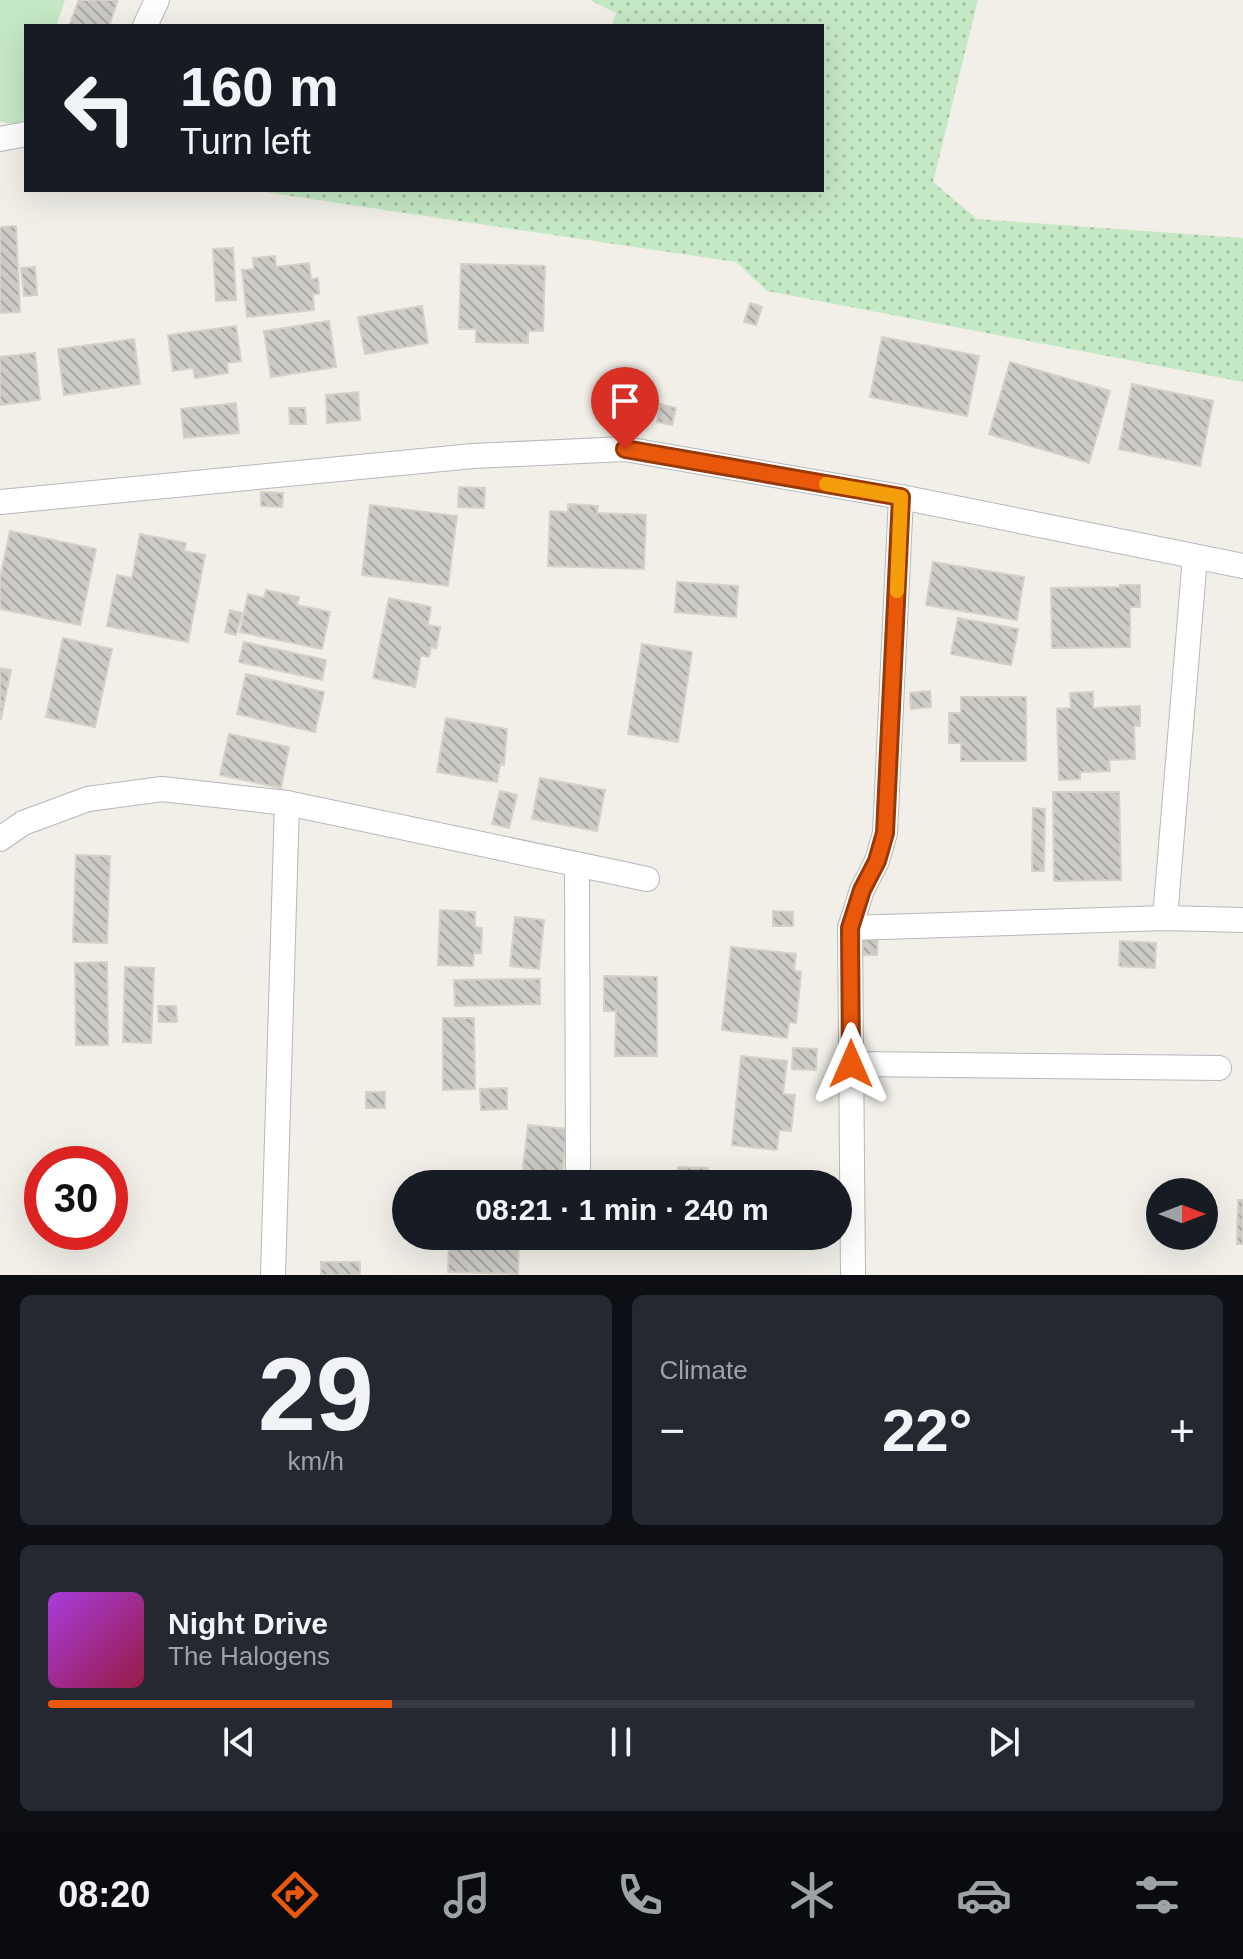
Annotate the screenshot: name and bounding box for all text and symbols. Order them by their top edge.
text: 160 m [180,55,339,118]
icon: left [48,56,152,160]
text: Turn left [180,121,311,162]
pin [591,367,659,449]
icon: arrive [603,379,647,423]
position arrow [809,1022,893,1106]
speed limit sign: 30 [24,1146,128,1250]
north arrow [1146,1178,1218,1250]
map controls [1146,1178,1218,1250]
text: 08:21 · 1 min · 240 m [475,1193,769,1226]
text: 29 [258,1336,374,1452]
text: Climate [660,1355,748,1385]
text: 22° [882,1397,973,1464]
text: − [660,1406,685,1455]
text: + [1169,1406,1195,1455]
text: km/h [288,1446,344,1476]
text: Night Drive [168,1607,328,1640]
text: The Halogens [168,1641,330,1671]
icon: previous [217,1720,261,1764]
icon: pause [599,1720,643,1764]
icon: next [982,1720,1026,1764]
icon: directions [267,1867,323,1923]
icon: music [439,1867,495,1923]
icon: phone [612,1867,668,1923]
icon: climate [784,1867,840,1923]
icon: car [956,1867,1012,1923]
icon: filters [1129,1867,1185,1923]
text: 08:20 [58,1874,150,1915]

